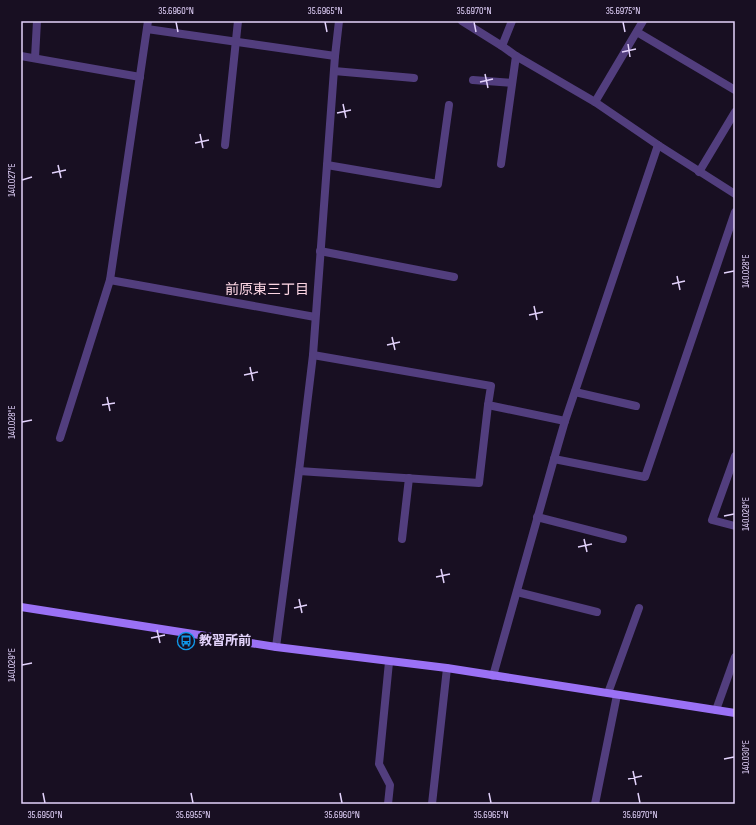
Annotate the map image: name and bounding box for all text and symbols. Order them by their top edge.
text: 35.6960°N [158,5,194,17]
text: 35.6965°N [307,5,343,17]
text: 35.6970°N [456,5,492,17]
text: 35.6975°N [606,5,640,17]
text: 140.027°E [6,163,18,197]
text: 140.028°E [740,254,752,288]
district label: 前原東三丁目 [225,281,309,298]
text: 140.028°E [6,405,18,439]
text: 140.029°E [740,497,752,531]
bus stop icon: 教習所前 [176,631,196,651]
place label: 教習所前 [199,633,251,649]
text: 140.029°E [6,648,18,682]
text: 140.030°E [740,740,752,774]
text: 35.6950°N [27,809,63,821]
text: 35.6955°N [176,809,210,821]
text: 35.6960°N [324,809,360,821]
text: 35.6965°N [473,809,509,821]
text: 35.6970°N [622,809,658,821]

